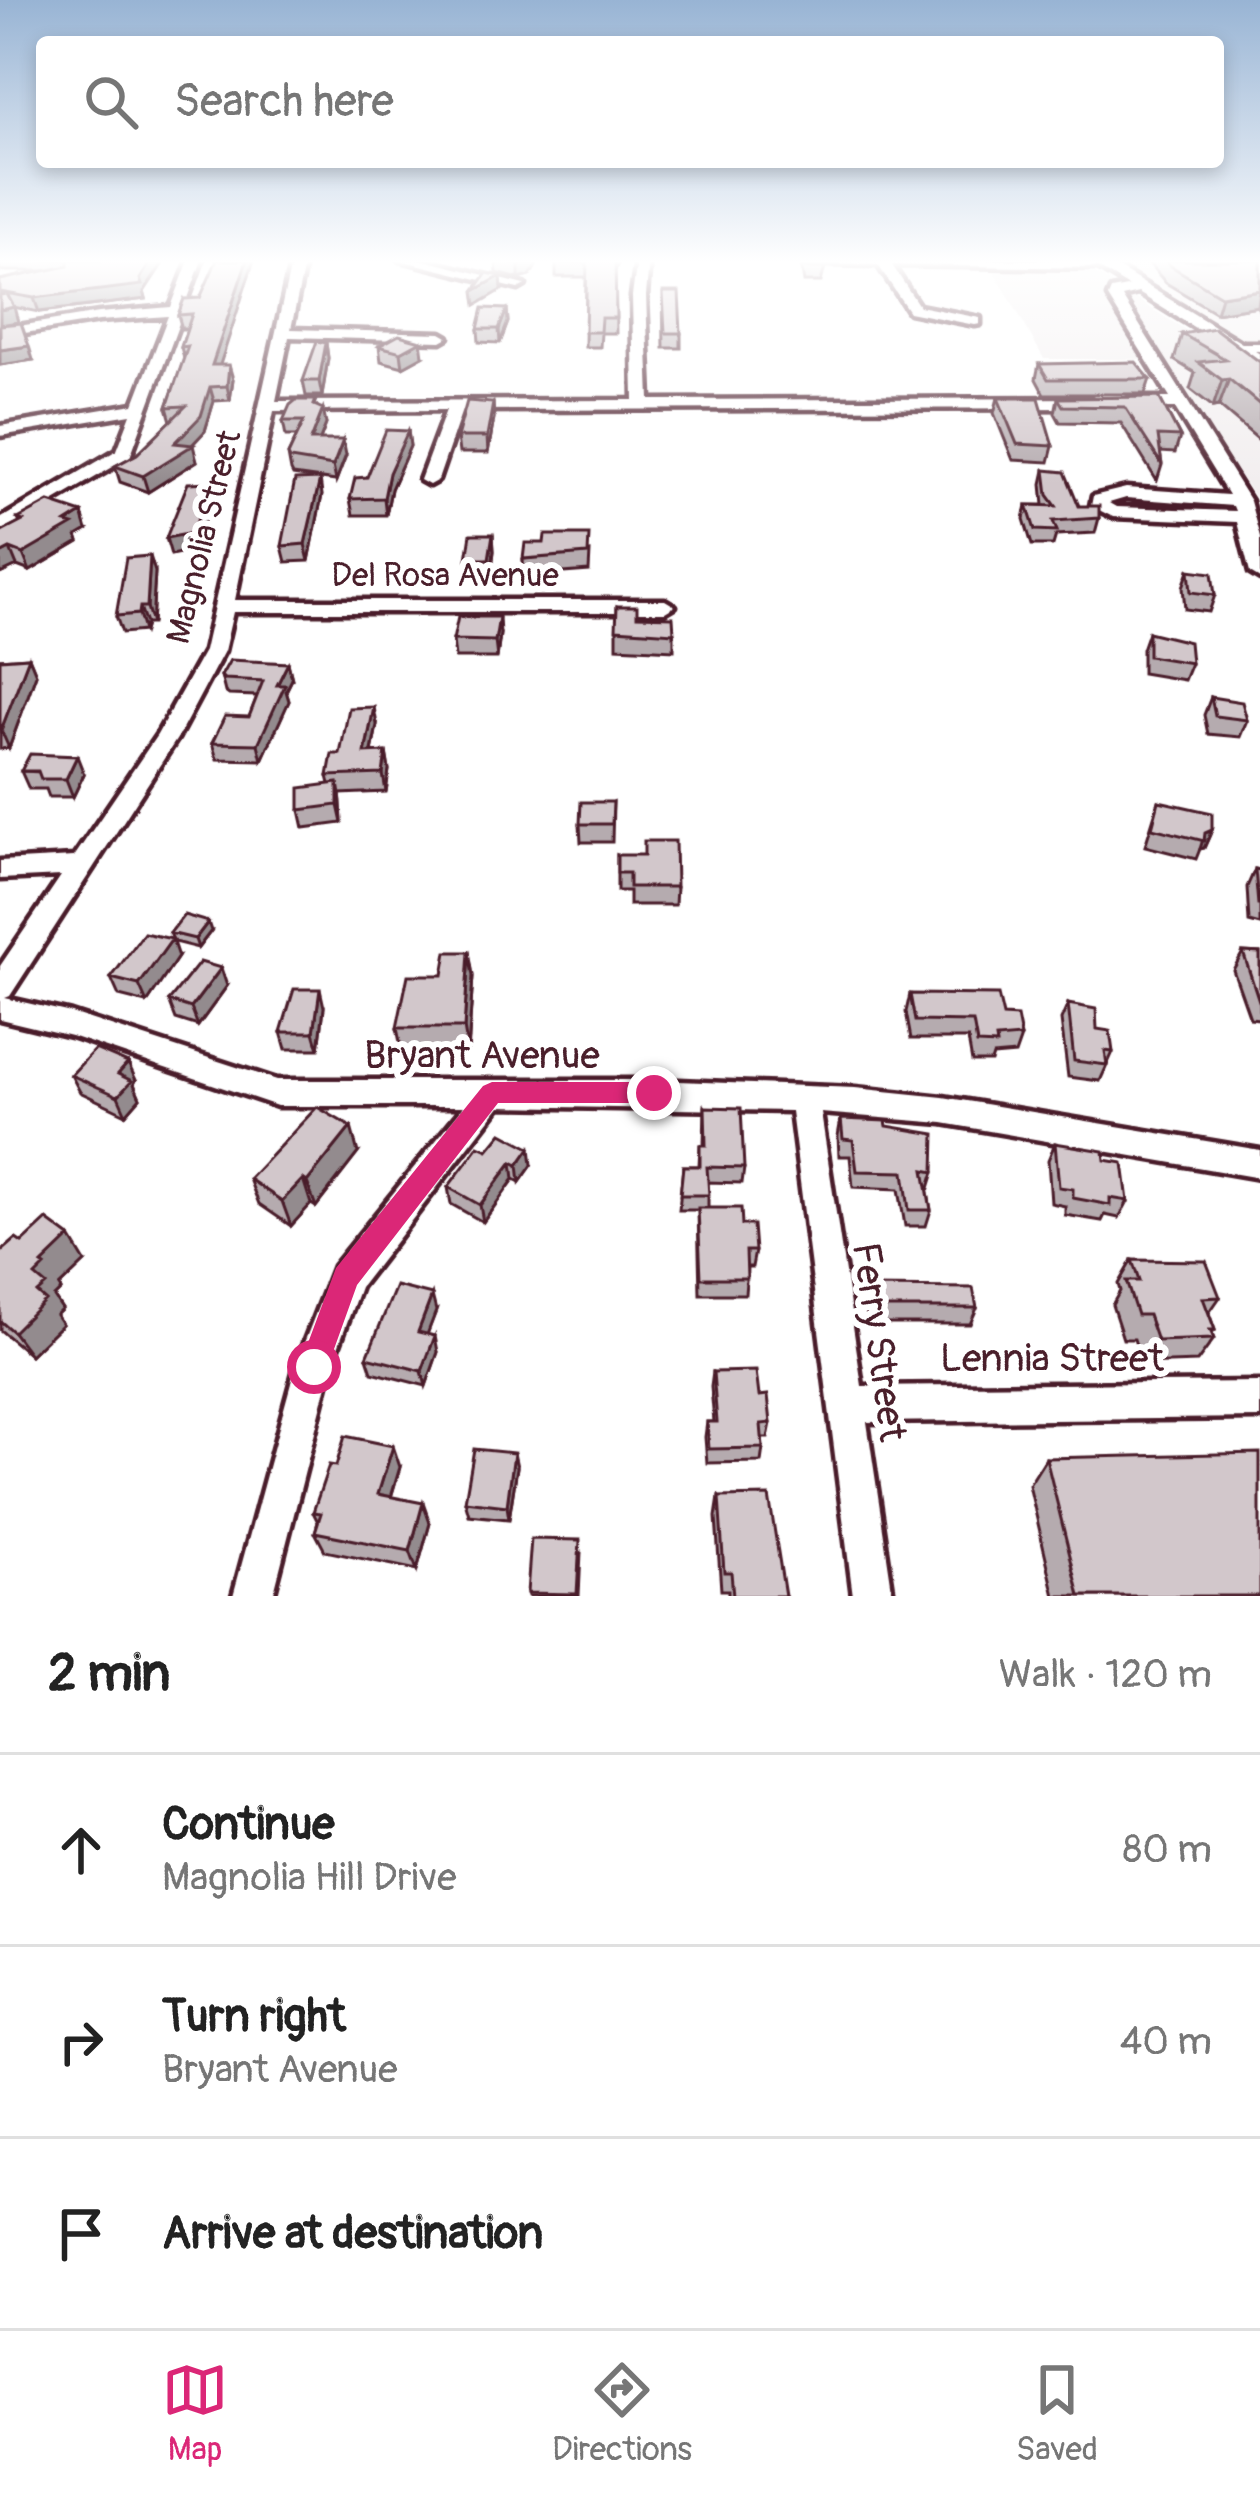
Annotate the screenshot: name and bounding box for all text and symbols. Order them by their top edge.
search box [36,36,1224,168]
icon: search [78,69,144,135]
text: Search here [174,74,394,130]
street label: Magnolia Street [158,425,250,648]
street label: Del Rosa Avenue [331,555,559,596]
street label: Bryant Avenue [364,1031,600,1080]
route end [627,1066,681,1120]
street label: Ferry Street [841,1239,917,1445]
street label: Lennia Street [940,1334,1164,1383]
route start [287,1340,341,1394]
text: 2 min [48,1642,170,1706]
text: Walk · 120 m [999,1650,1212,1699]
text: Continue [162,1797,335,1853]
icon: ahead [48,1817,114,1883]
text: 80 m [1123,1825,1212,1874]
text: Magnolia Hill Drive [162,1853,456,1902]
text: Turn right [162,1989,346,2045]
icon: right [48,2009,114,2075]
text: 40 m [1120,2017,1212,2066]
text: Bryant Avenue [162,2045,397,2094]
icon: arrive [48,2201,114,2267]
text: Arrive at destination [162,2206,543,2262]
tab: Map [162,2357,228,2470]
tab: Directions [552,2357,692,2470]
tab: Saved [1016,2357,1098,2470]

